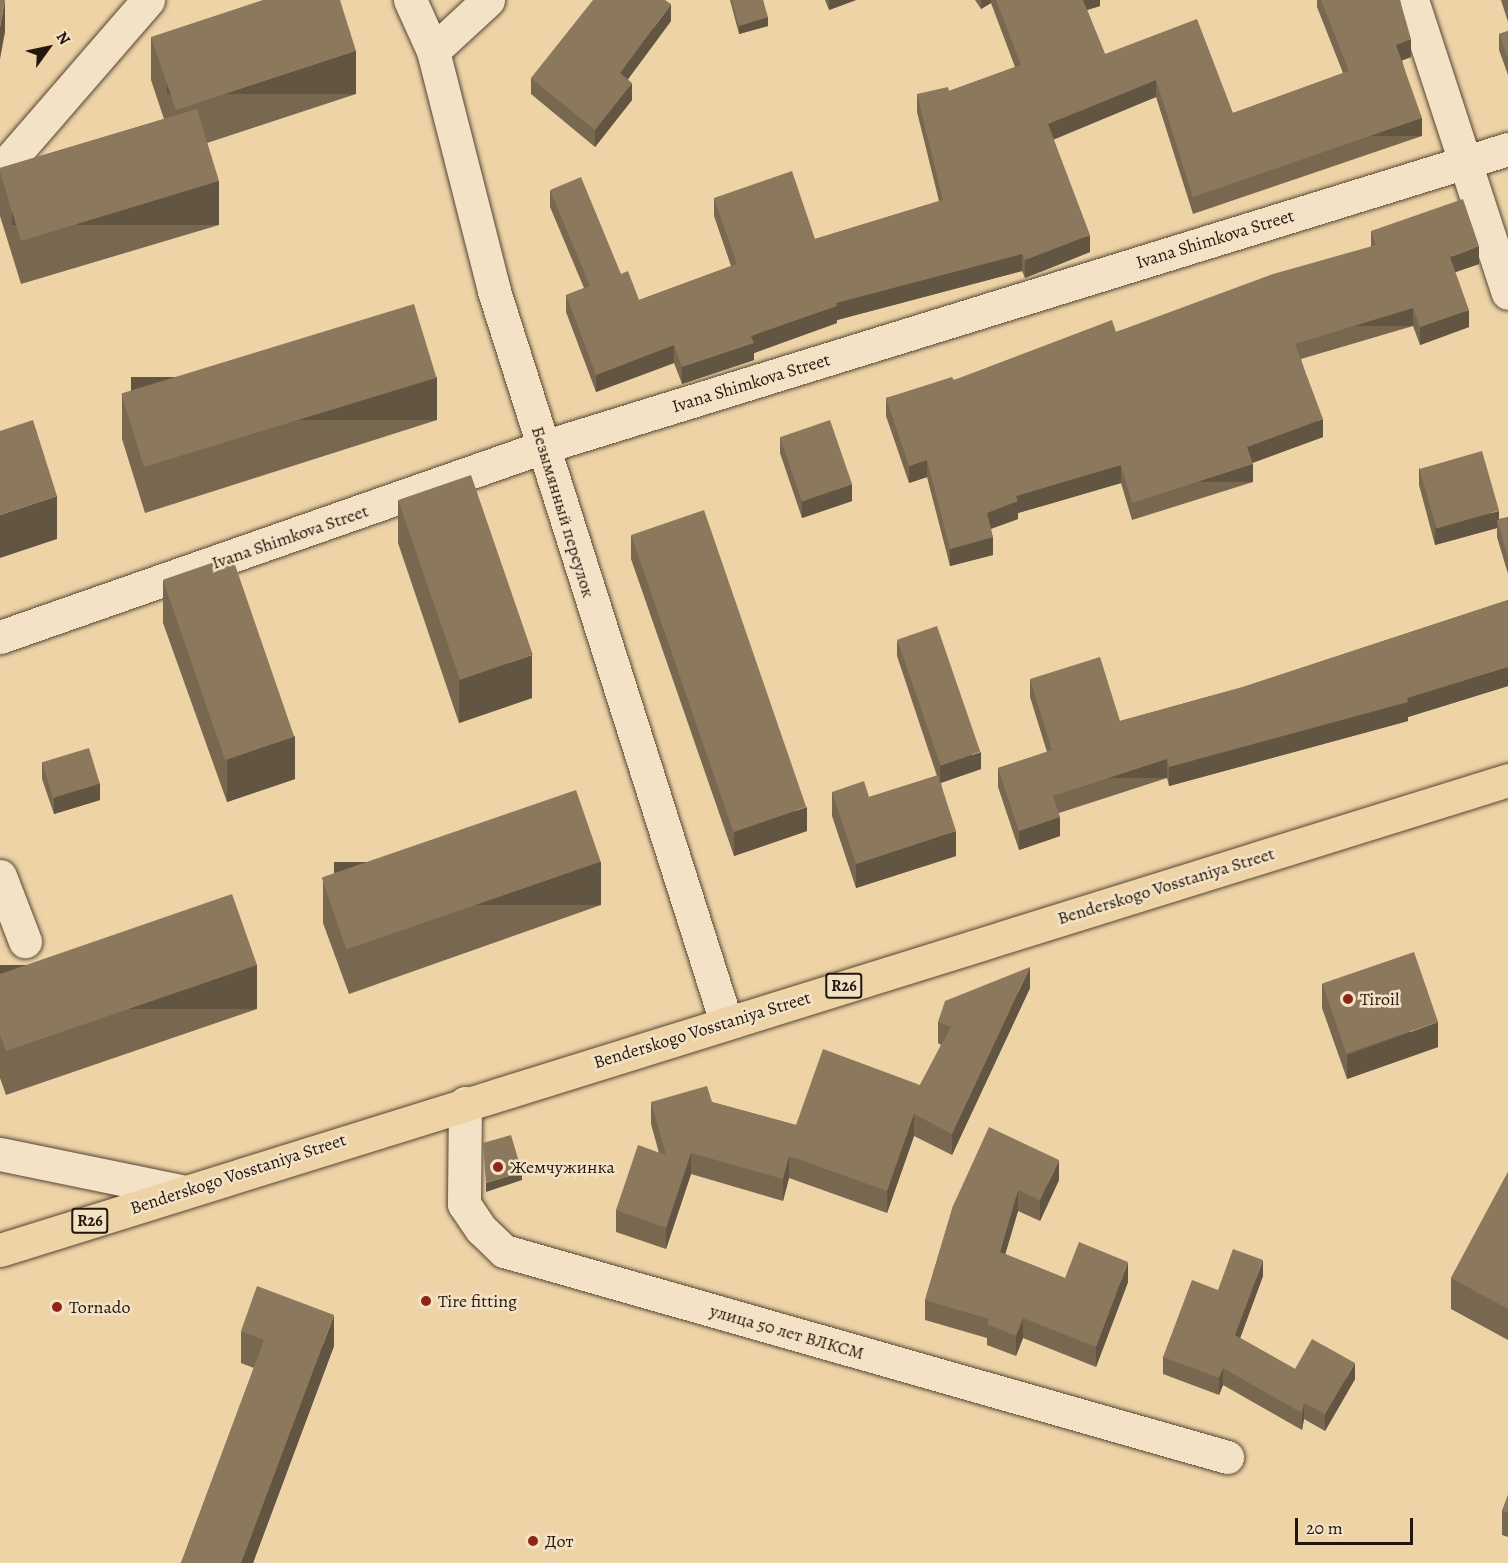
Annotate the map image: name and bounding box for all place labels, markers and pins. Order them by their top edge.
place label: Tiroil [1360,988,1400,1010]
marker: Tiroil [1341,992,1355,1006]
place label: Жемчужинка [510,1156,615,1178]
marker: Жемчужинка [491,1160,505,1174]
place label: Tire fitting [438,1290,517,1312]
marker: Tire fitting [419,1294,433,1308]
place label: Tornado [69,1296,130,1318]
marker: Tornado [50,1300,64,1314]
place label: Дот [545,1530,574,1552]
marker: Дот [526,1534,540,1548]

